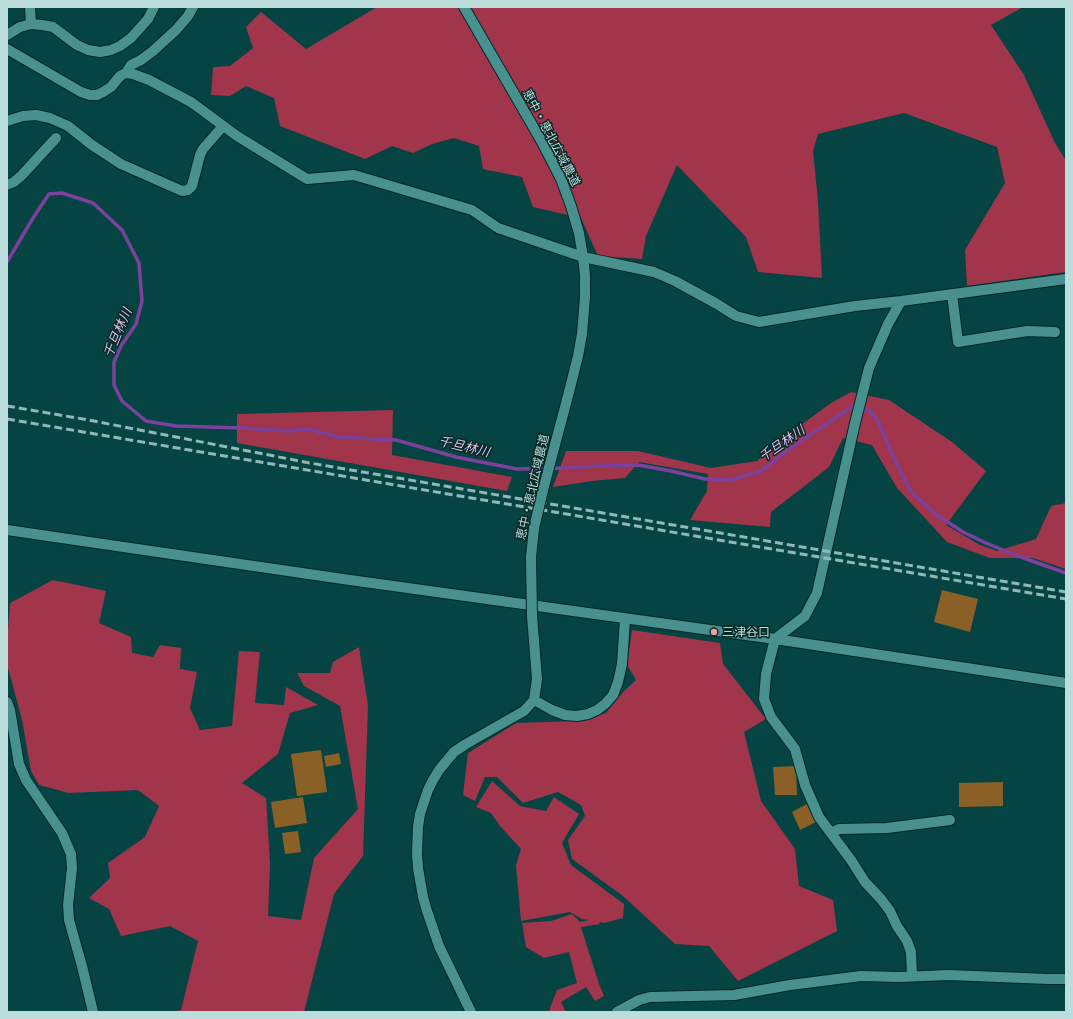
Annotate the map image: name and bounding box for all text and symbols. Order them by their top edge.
street label: 恵中・恵北広域農道 [519,87,583,189]
water label: 千旦林川 [101,306,135,360]
water label: 千旦林川 [756,423,808,465]
street label: 恵中・恵北広域農道 [514,433,552,541]
water label: 千旦林川 [437,434,491,460]
place label: 三津谷口 [722,625,770,639]
marker: 三津谷口 [709,627,719,637]

